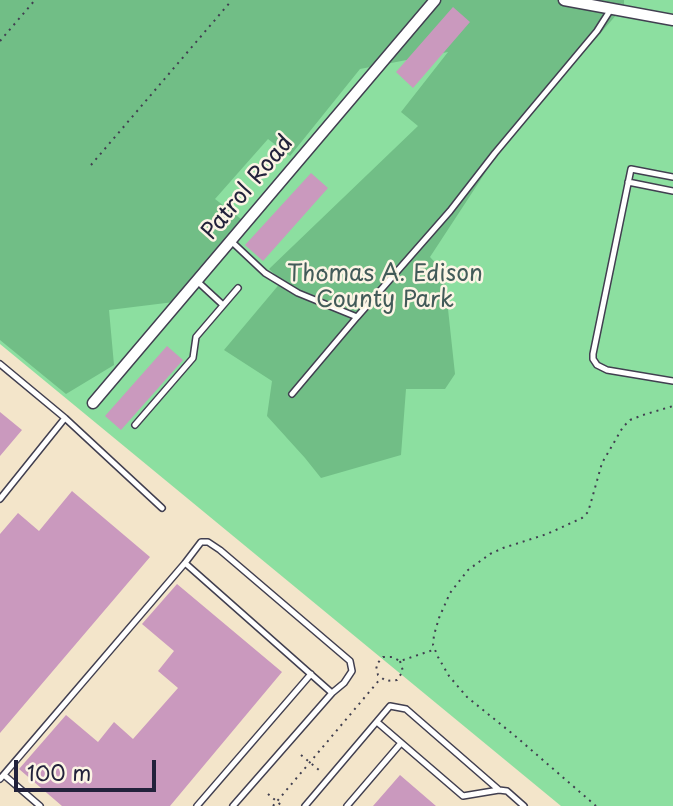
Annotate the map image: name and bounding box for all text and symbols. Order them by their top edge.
street label: Patrol Road [196,130,300,246]
park label: Thomas A. Edison County Park [287,261,483,315]
scale bar [18,746,159,790]
text: 100 m [27,756,91,788]

